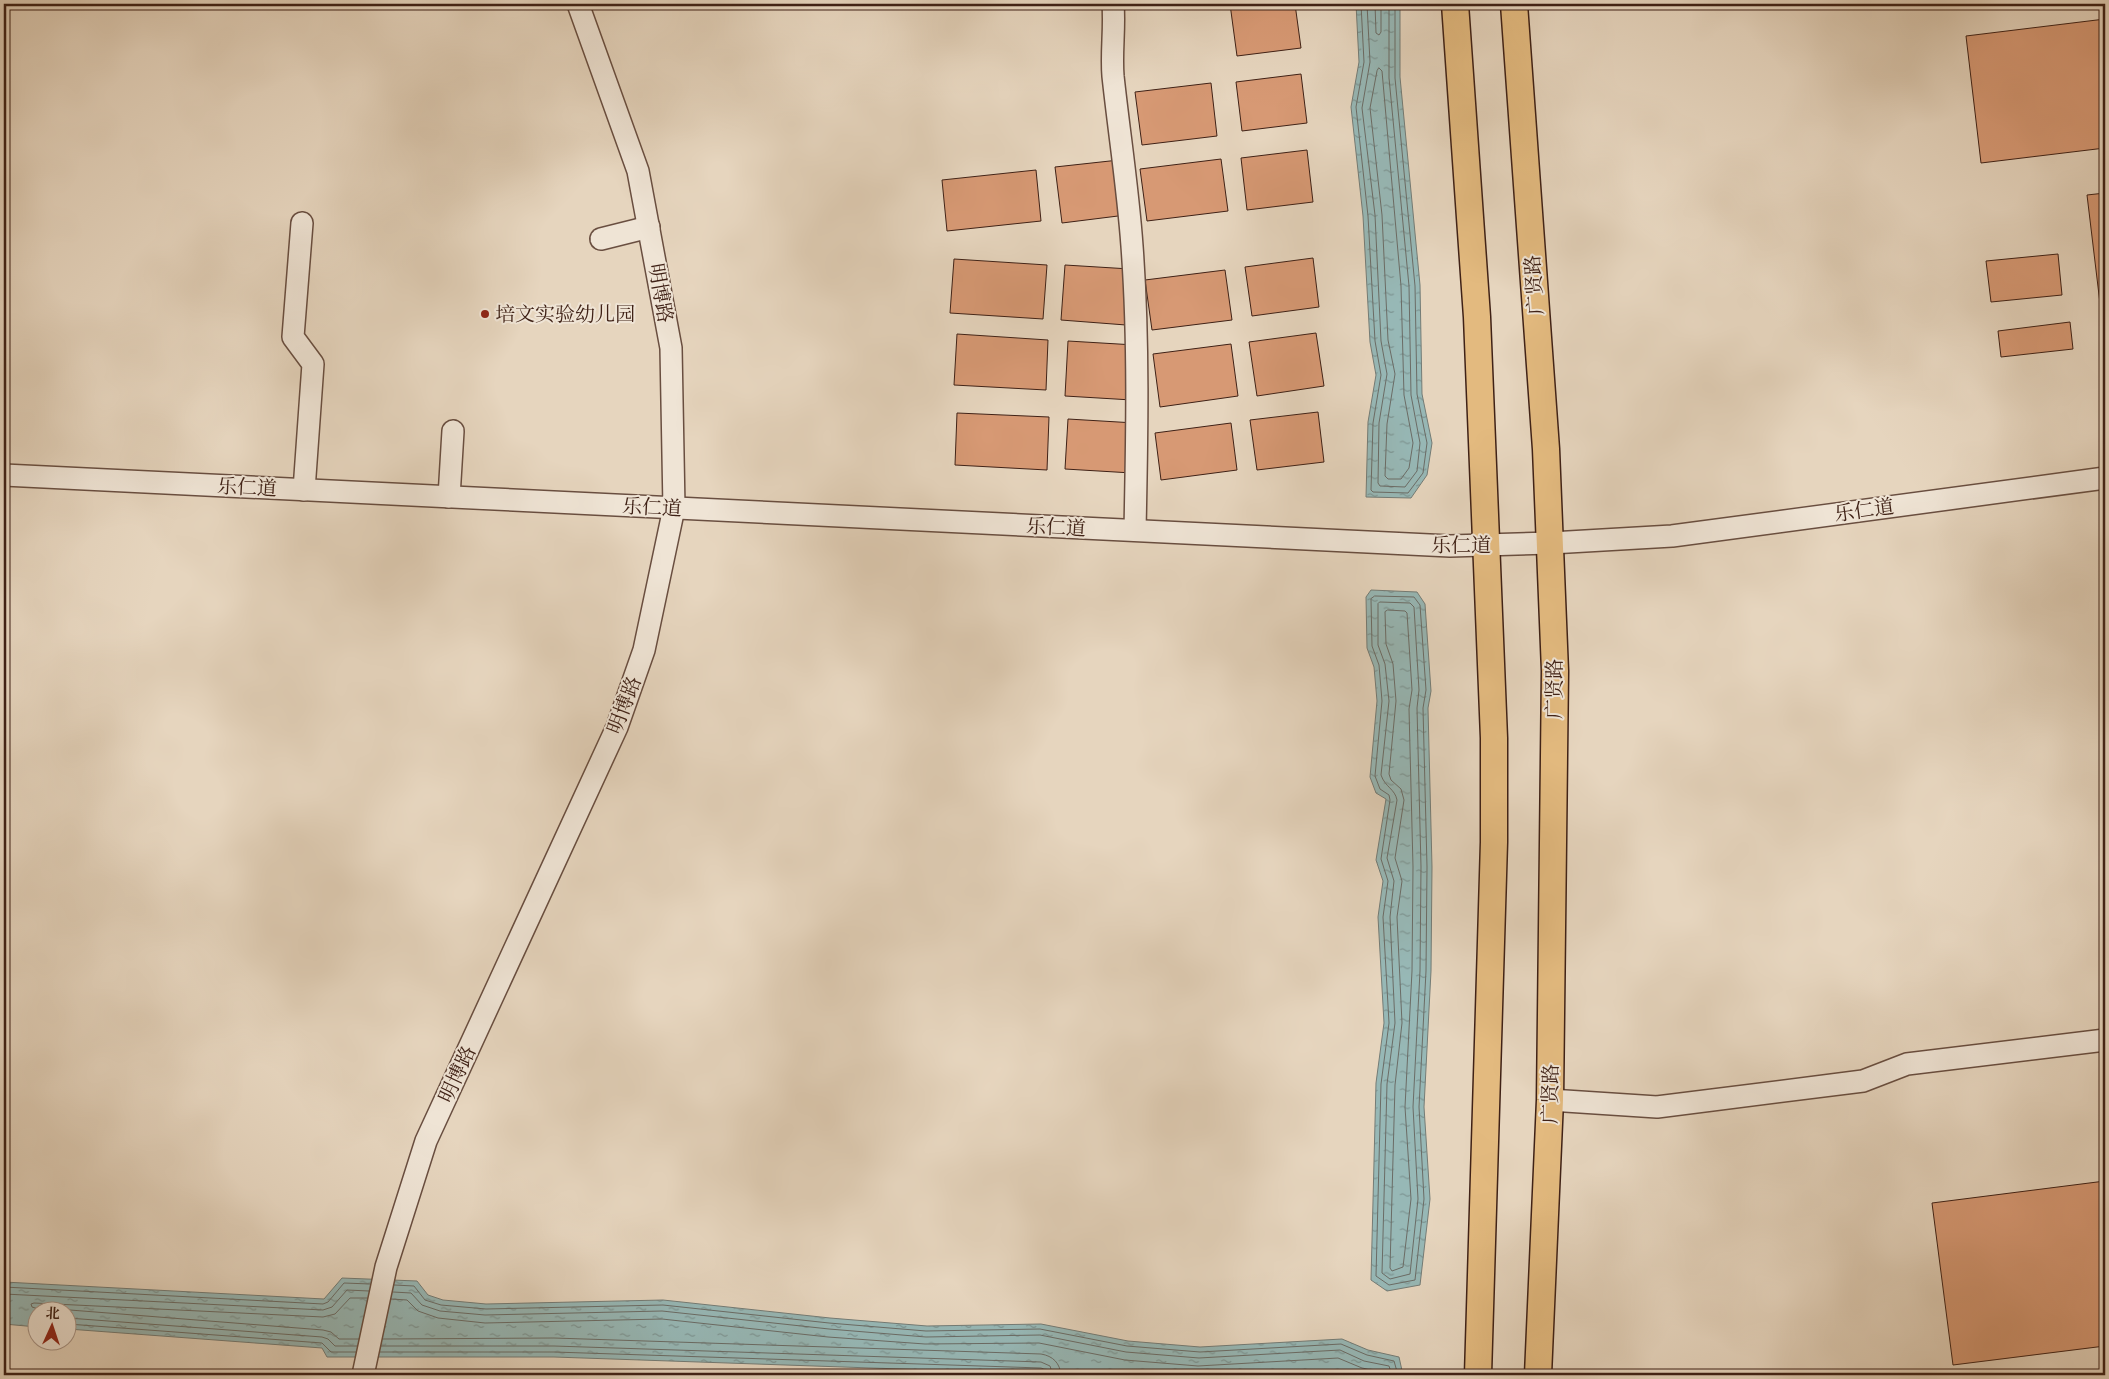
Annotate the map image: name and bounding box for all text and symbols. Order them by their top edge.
street label: 广贤路 [1520,254,1548,316]
street label: 明博路 [644,261,678,325]
place label: 培文实验幼儿园 [495,302,635,326]
marker: 培文实验幼儿园 [479,308,491,320]
street label: 乐仁道 [216,473,278,501]
street label: 乐仁道 [621,493,683,521]
street label: 乐仁道 [1833,494,1895,526]
street label: 乐仁道 [1025,513,1087,541]
street label: 乐仁道 [1431,533,1491,557]
street label: 广贤路 [1542,659,1566,719]
street label: 明博路 [602,673,646,737]
street label: 明博路 [433,1042,481,1106]
street label: 广贤路 [1537,1064,1563,1124]
north arrow [28,1302,78,1352]
text: 北 [45,1305,60,1322]

